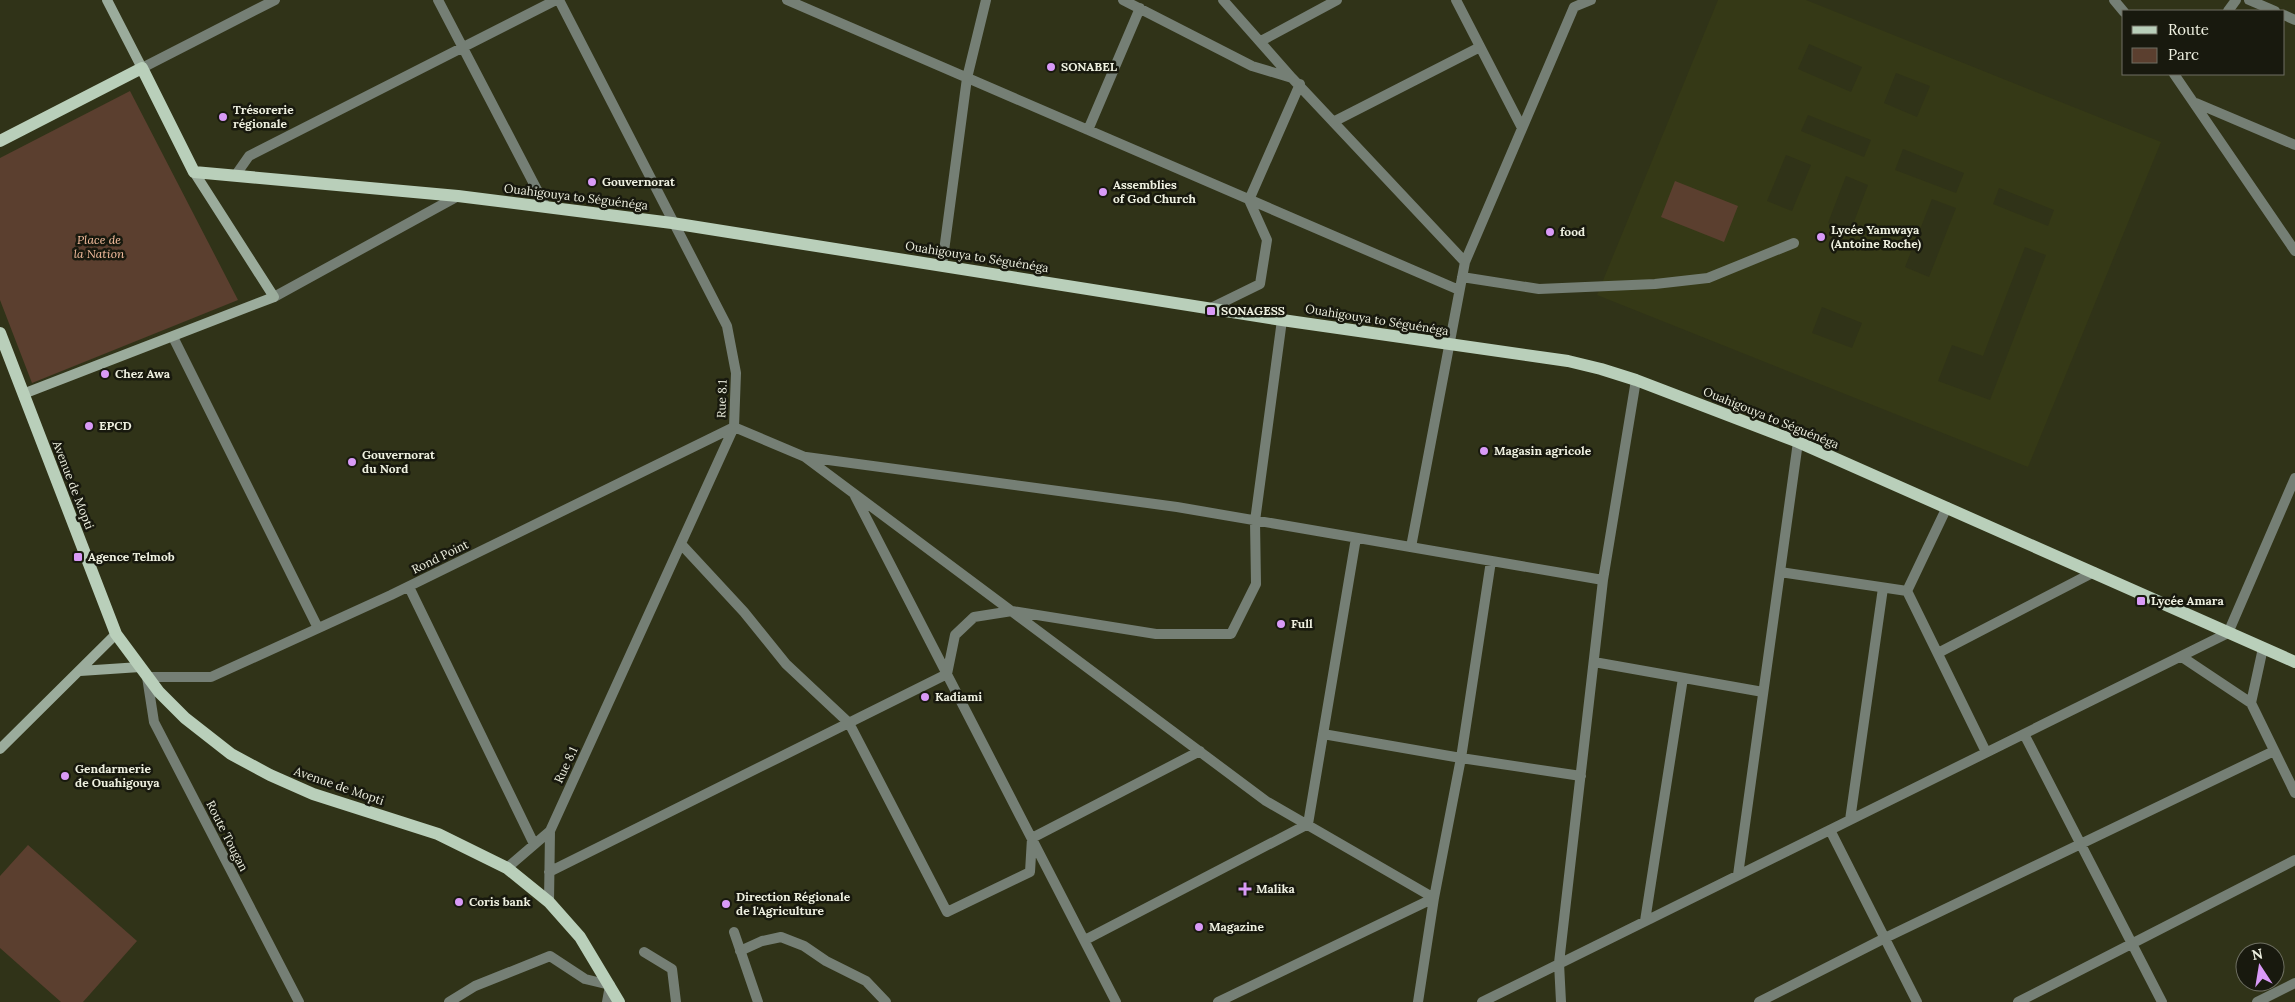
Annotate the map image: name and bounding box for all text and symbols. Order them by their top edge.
legend [2122,10,2285,75]
text: Route [2168,20,2209,39]
text: Parc [2168,45,2199,64]
place label: SONABEL [1061,59,1118,74]
marker: SONABEL [1045,61,1057,73]
place label: Trésorerie régionale [233,102,294,131]
marker: Trésorerie régionale [217,111,229,123]
place label: Gouvernorat [602,174,676,189]
marker: Gouvernorat [586,176,598,188]
place label: Assemblies of God Church [1113,177,1196,206]
street label: Ouahigouya to Séguénéga [503,180,649,213]
marker: Assemblies of God Church [1097,186,1109,198]
place label: Lycée Yamwaya (Antoine Roche) [1831,222,1921,252]
place label: food [1560,224,1585,239]
marker: food [1544,226,1556,238]
marker: Lycée Yamwaya (Antoine Roche) [1815,231,1827,243]
park label: Place de la Nation [74,232,125,261]
street label: Ouahigouya to Séguénéga [904,238,1050,275]
street label: Ouahigouya to Séguénéga [1304,301,1450,338]
place label: SONAGESS [1221,303,1285,318]
marker: SONAGESS [1205,305,1217,317]
place label: Chez Awa [115,366,171,381]
marker: Chez Awa [99,368,111,380]
street label: Rue 8.1 [713,380,730,418]
street label: Ouahigouya to Séguénéga [1701,383,1841,452]
place label: EPCD [99,418,132,433]
marker: EPCD [83,420,95,432]
street label: Avenue de Mopti [49,437,97,531]
place label: Magasin agricole [1494,443,1592,458]
marker: Magasin agricole [1478,445,1490,457]
place label: Gouvernorat du Nord [362,447,436,476]
marker: Gouvernorat du Nord [346,456,358,468]
street label: Rond Point [409,536,471,577]
place label: Agence Telmob [88,549,175,564]
marker: Agence Telmob [72,551,84,563]
place label: Lycée Amara [2151,593,2224,608]
marker: Lycée Amara [2135,595,2147,607]
place label: Full [1291,616,1313,631]
marker: Full [1275,618,1287,630]
place label: Kadiami [935,689,982,704]
marker: Kadiami [919,691,931,703]
street label: Rue 8.1 [551,744,580,785]
place label: Gendarmerie de Ouahigouya [75,761,160,790]
street label: Avenue de Mopti [291,763,386,808]
marker: Gendarmerie de Ouahigouya [59,770,71,782]
street label: Route Tougan [203,798,252,874]
place label: Malika [1256,881,1296,896]
marker: Malika [1238,882,1252,896]
place label: Direction Régionale de l'Agriculture [736,889,851,918]
place label: Coris bank [469,894,531,909]
marker: Coris bank [453,896,465,908]
marker: Direction Régionale de l'Agriculture [720,898,732,910]
place label: Magazine [1209,919,1265,934]
marker: Magazine [1193,921,1205,933]
north arrow [2235,942,2285,992]
text: N [2250,944,2265,964]

